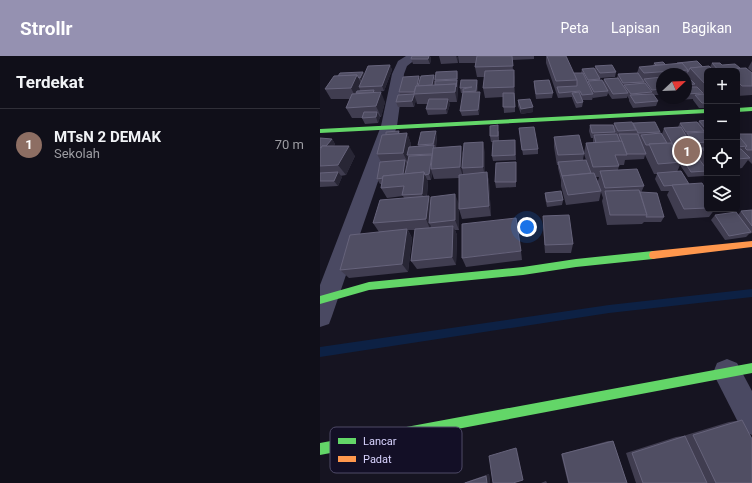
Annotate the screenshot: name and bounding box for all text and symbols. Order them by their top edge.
text: Strollr [20,17,73,40]
text: Peta [561,20,589,36]
text: Lapisan [611,20,660,36]
text: Bagikan [682,20,732,36]
north arrow [656,68,692,104]
map controls [704,68,740,212]
button: + [704,68,740,104]
text: Terdekat [16,72,84,92]
button: − [704,104,740,140]
text: MTsN 2 DEMAK [54,128,161,146]
pin: 1 [674,136,700,166]
text: 1 [25,137,33,152]
text: 70 m [275,137,304,152]
button: locate [704,140,740,176]
text: Sekolah [54,146,100,161]
button: layers [704,176,740,212]
your location [517,217,537,237]
legend [330,427,462,473]
text: Lancar [363,435,397,448]
text: Padat [363,453,392,466]

